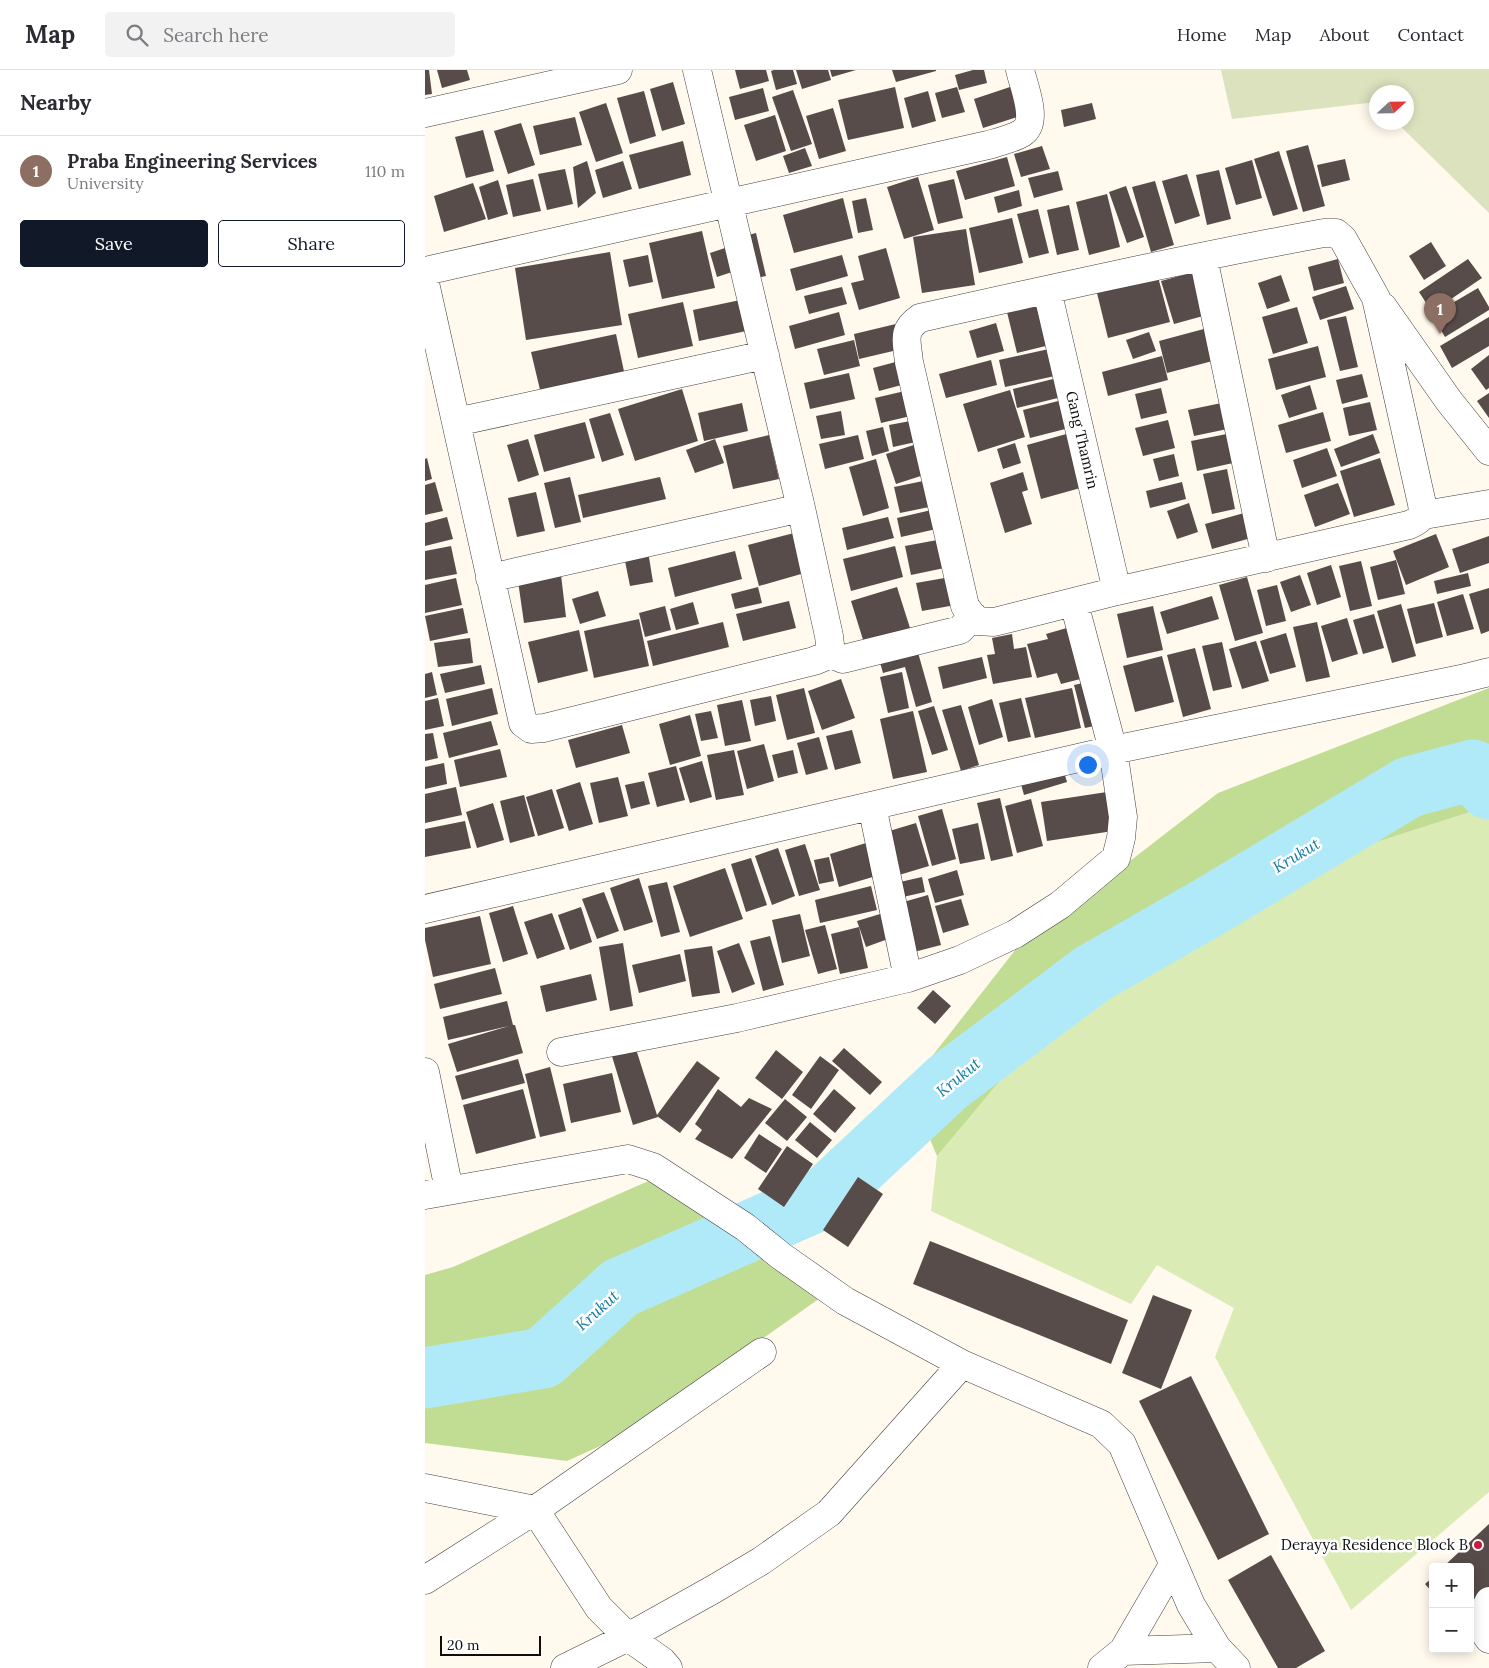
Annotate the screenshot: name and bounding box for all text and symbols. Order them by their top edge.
search box [105,12,455,57]
text: Map [25,19,75,50]
icon: search [123,21,151,49]
text: Search here [163,23,269,47]
text: Home [1177,23,1227,46]
text: Map [1255,23,1291,46]
text: About [1319,23,1369,46]
text: Contact [1397,23,1464,46]
north arrow [1369,85,1414,130]
text: Nearby [20,89,91,116]
text: Praba Engineering Services [67,149,317,173]
text: 1 [33,161,39,181]
text: 110 m [365,161,405,181]
text: University [67,173,144,193]
button: Save [20,220,208,267]
button: Share [218,220,405,267]
pin: 1 [1424,293,1456,334]
street label: Gang Thamrin [1062,389,1103,491]
your location [1075,752,1101,778]
water label: Krukut [1269,833,1323,877]
water label: Krukut [932,1053,984,1101]
water label: Krukut [571,1285,623,1334]
place label: Derayya Residence Block B [1281,1535,1468,1554]
marker: Derayya Residence Block B [1472,1539,1484,1551]
map controls [1429,1563,1474,1653]
button: + [1429,1563,1474,1608]
button: − [1429,1608,1474,1653]
scale bar [440,1633,541,1656]
text: 20 m [447,1636,479,1654]

